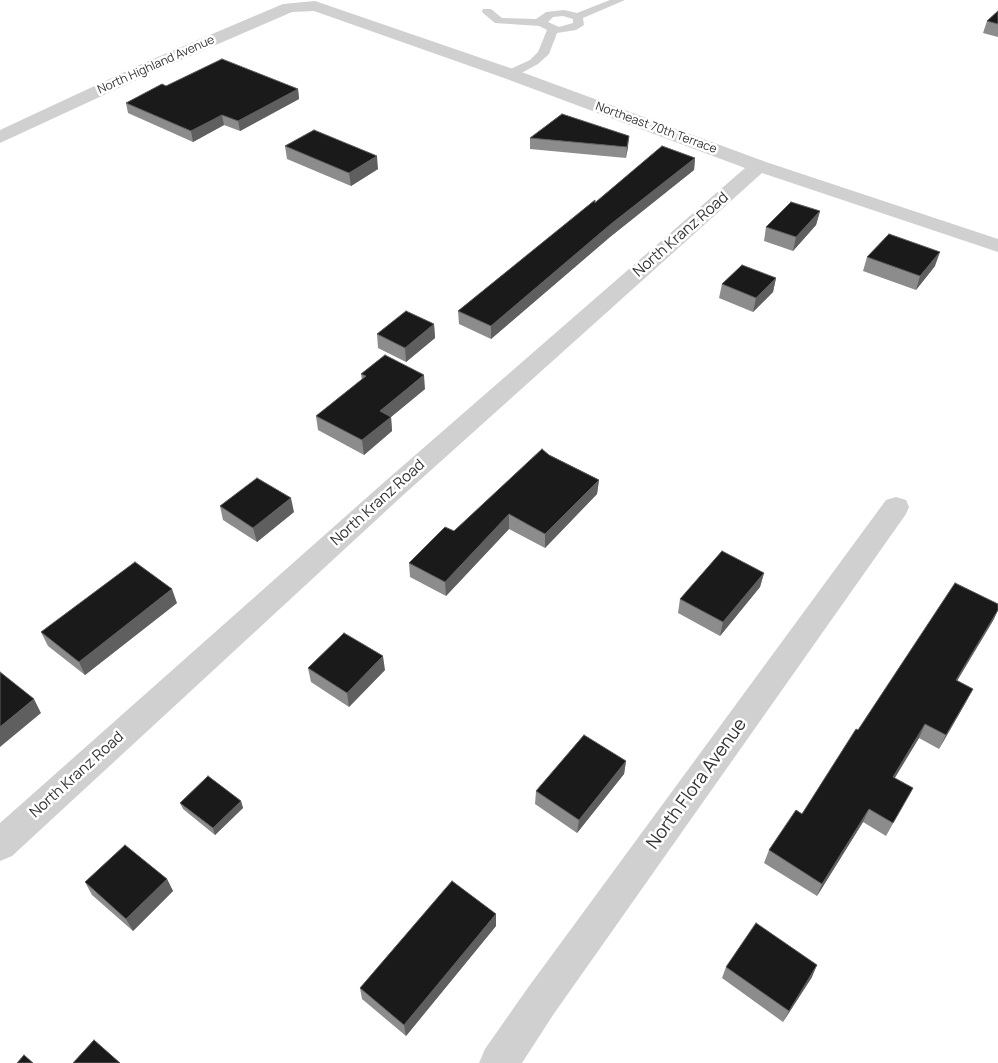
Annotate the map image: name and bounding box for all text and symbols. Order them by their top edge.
street label: North Highland Avenue [95,33,217,97]
street label: Northeast 70th Terrace [593,99,719,157]
street label: North Kranz Road [630,189,732,281]
street label: North Kranz Road [327,456,429,550]
street label: North Flora Avenue [642,714,752,854]
street label: North Kranz Road [26,728,128,822]

